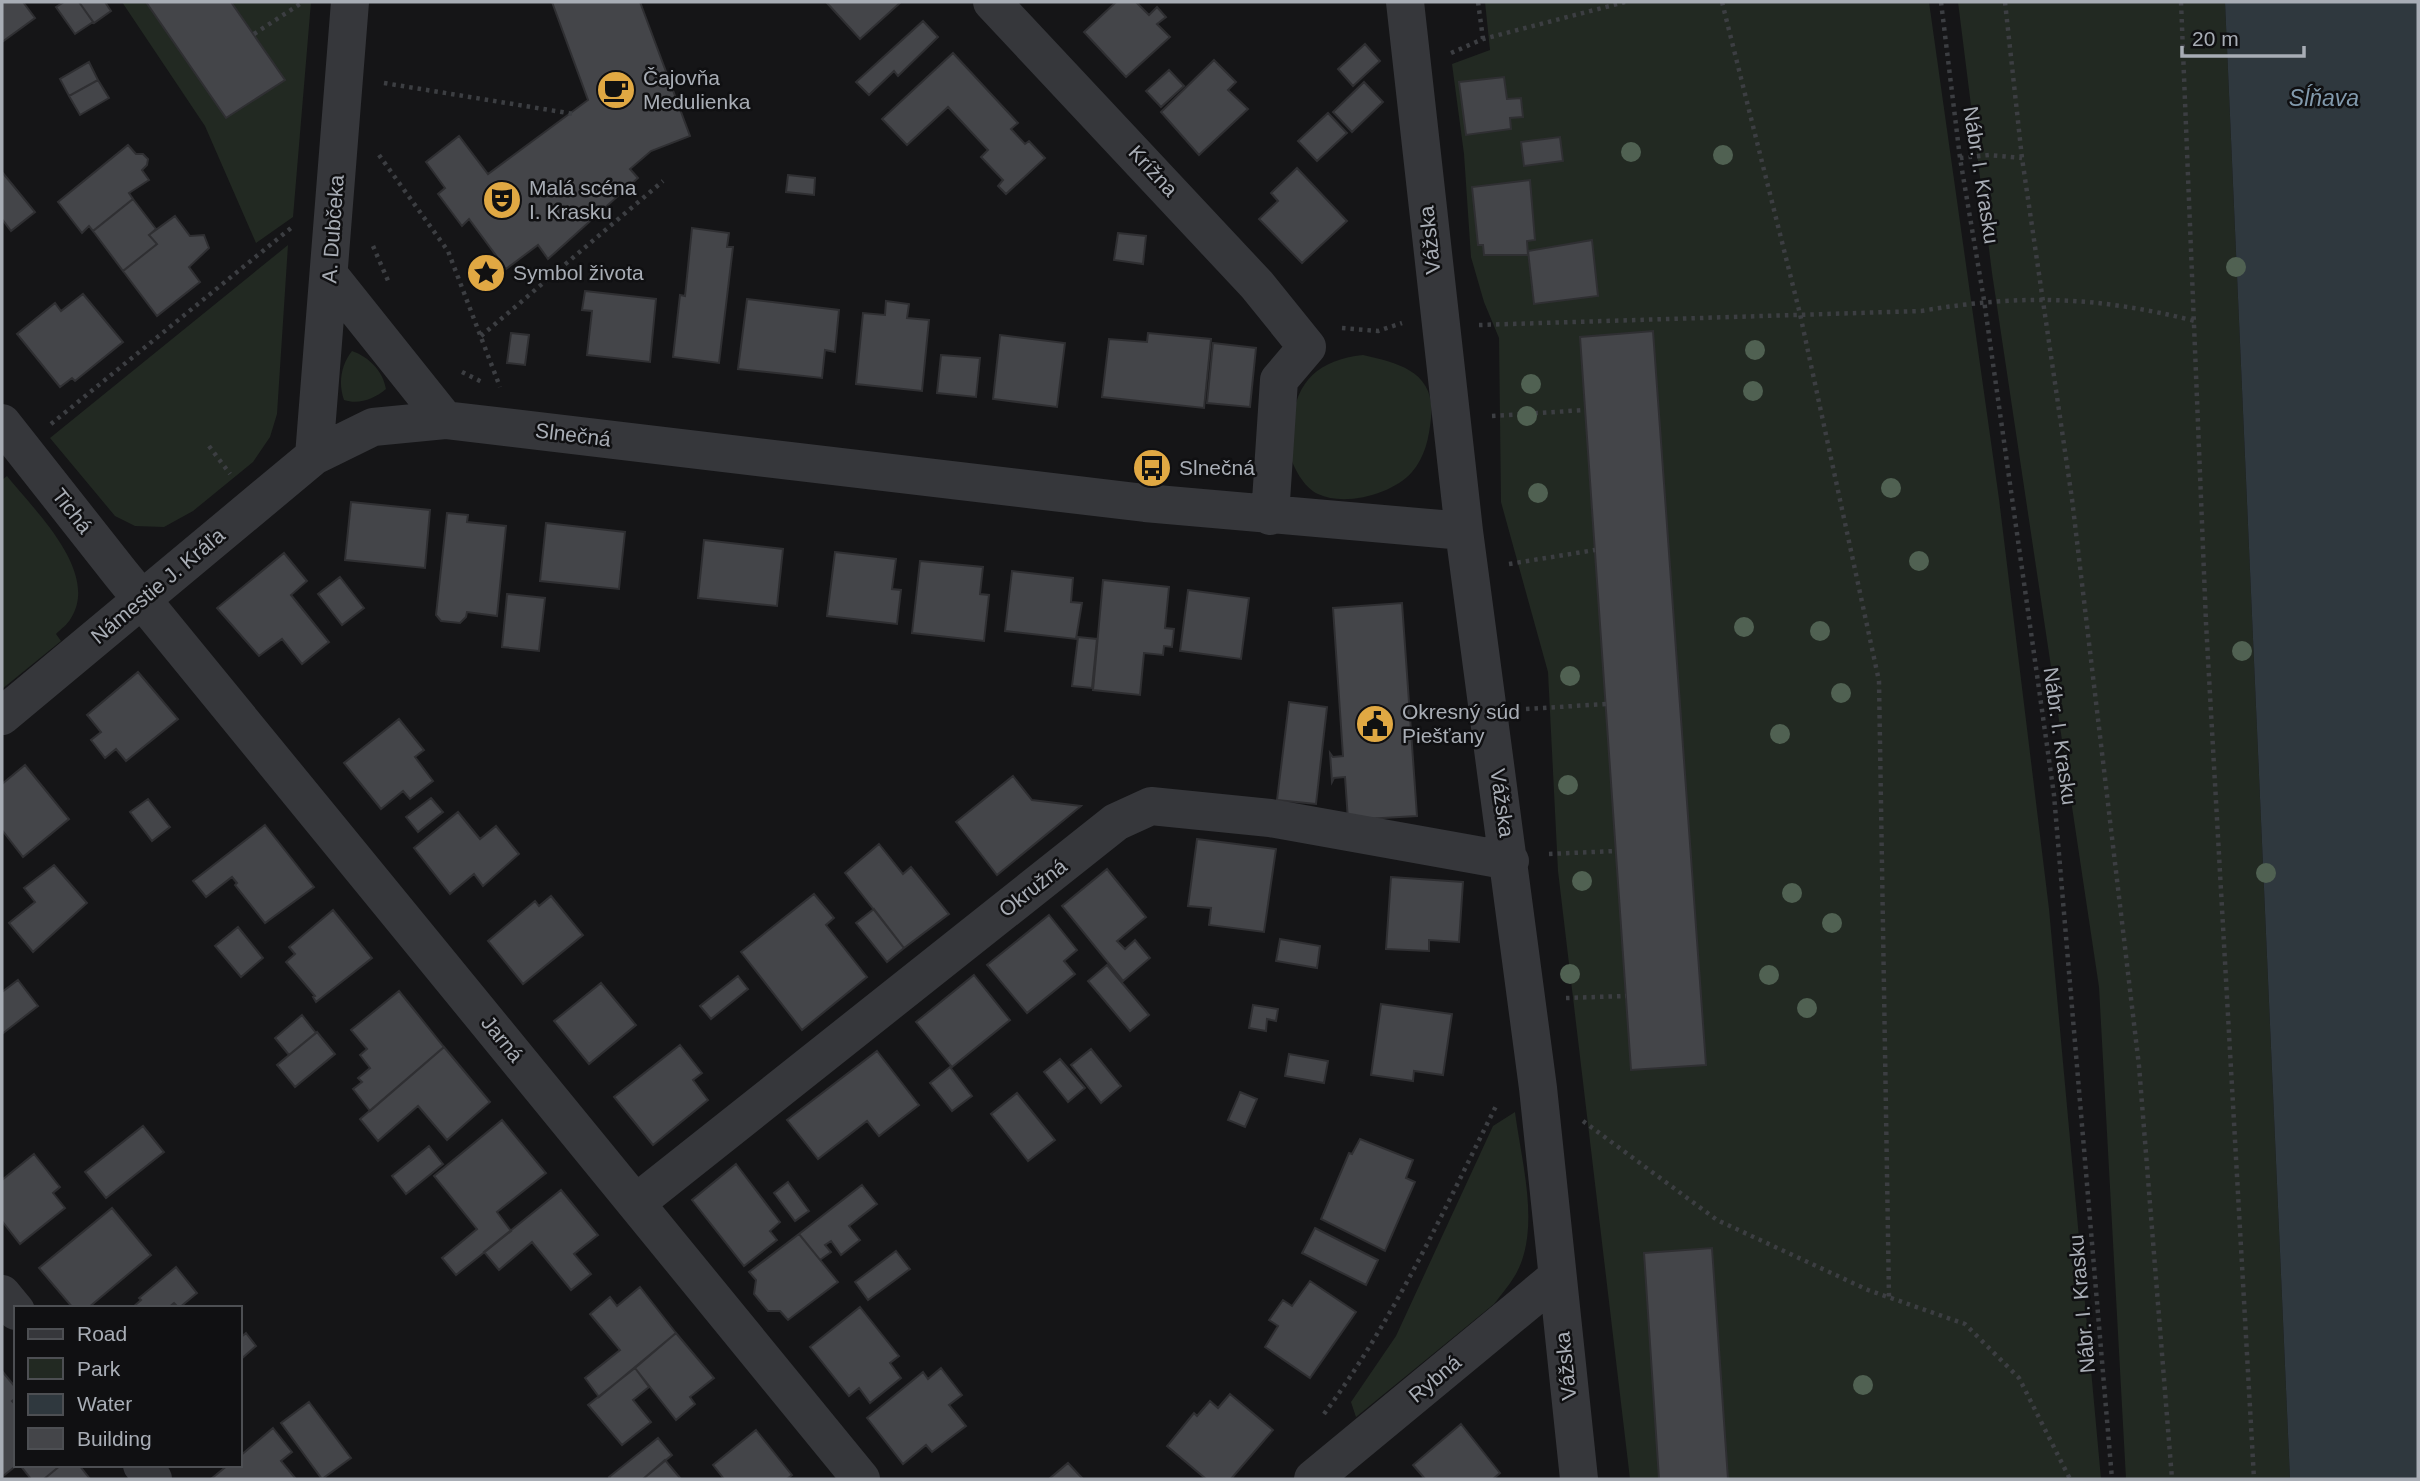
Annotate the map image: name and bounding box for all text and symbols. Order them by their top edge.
scale bar [2182,14,2304,58]
text: 20 m [2192,27,2239,50]
place label: Čajovňa Medulienka [643,66,751,113]
cafe icon: Čajovňa Medulienka [595,69,637,111]
water label: Sĺňava [2289,84,2359,111]
street label: Nábr. I. Krasku [1959,105,2004,245]
street label: Krížna [1124,141,1183,201]
street label: A. Dubčeka [317,174,348,284]
place label: Malá scéna I. Krasku [529,176,637,223]
theatre icon: Malá scéna I. Krasku [481,179,523,221]
street label: Vážska [1414,204,1445,276]
place icon: Symbol života [465,252,507,294]
place label: Symbol života [513,261,644,284]
street label: Slnečná [534,418,612,451]
bus stop icon: Slnečná [1131,447,1173,489]
place label: Slnečná [1179,456,1255,479]
street label: Tichá [48,484,97,538]
street label: Námestie J. Kráľa [86,523,229,648]
street label: Nábr. I. Krasku [2039,666,2082,806]
place label: Okresný súd Piešťany [1402,700,1520,747]
public building icon: Okresný súd Piešťany [1354,703,1396,745]
street label: Vážska [1486,767,1519,839]
street label: Okružná [994,854,1071,921]
street label: Jarná [477,1011,528,1067]
street label: Nábr. I. Krasku [2064,1234,2099,1374]
legend [14,1306,242,1467]
text: Road [77,1322,127,1345]
street label: Vážska [1550,1330,1581,1402]
street label: Rybná [1404,1350,1466,1407]
text: Park [77,1357,121,1380]
text: Water [77,1392,132,1415]
text: Building [77,1427,152,1450]

